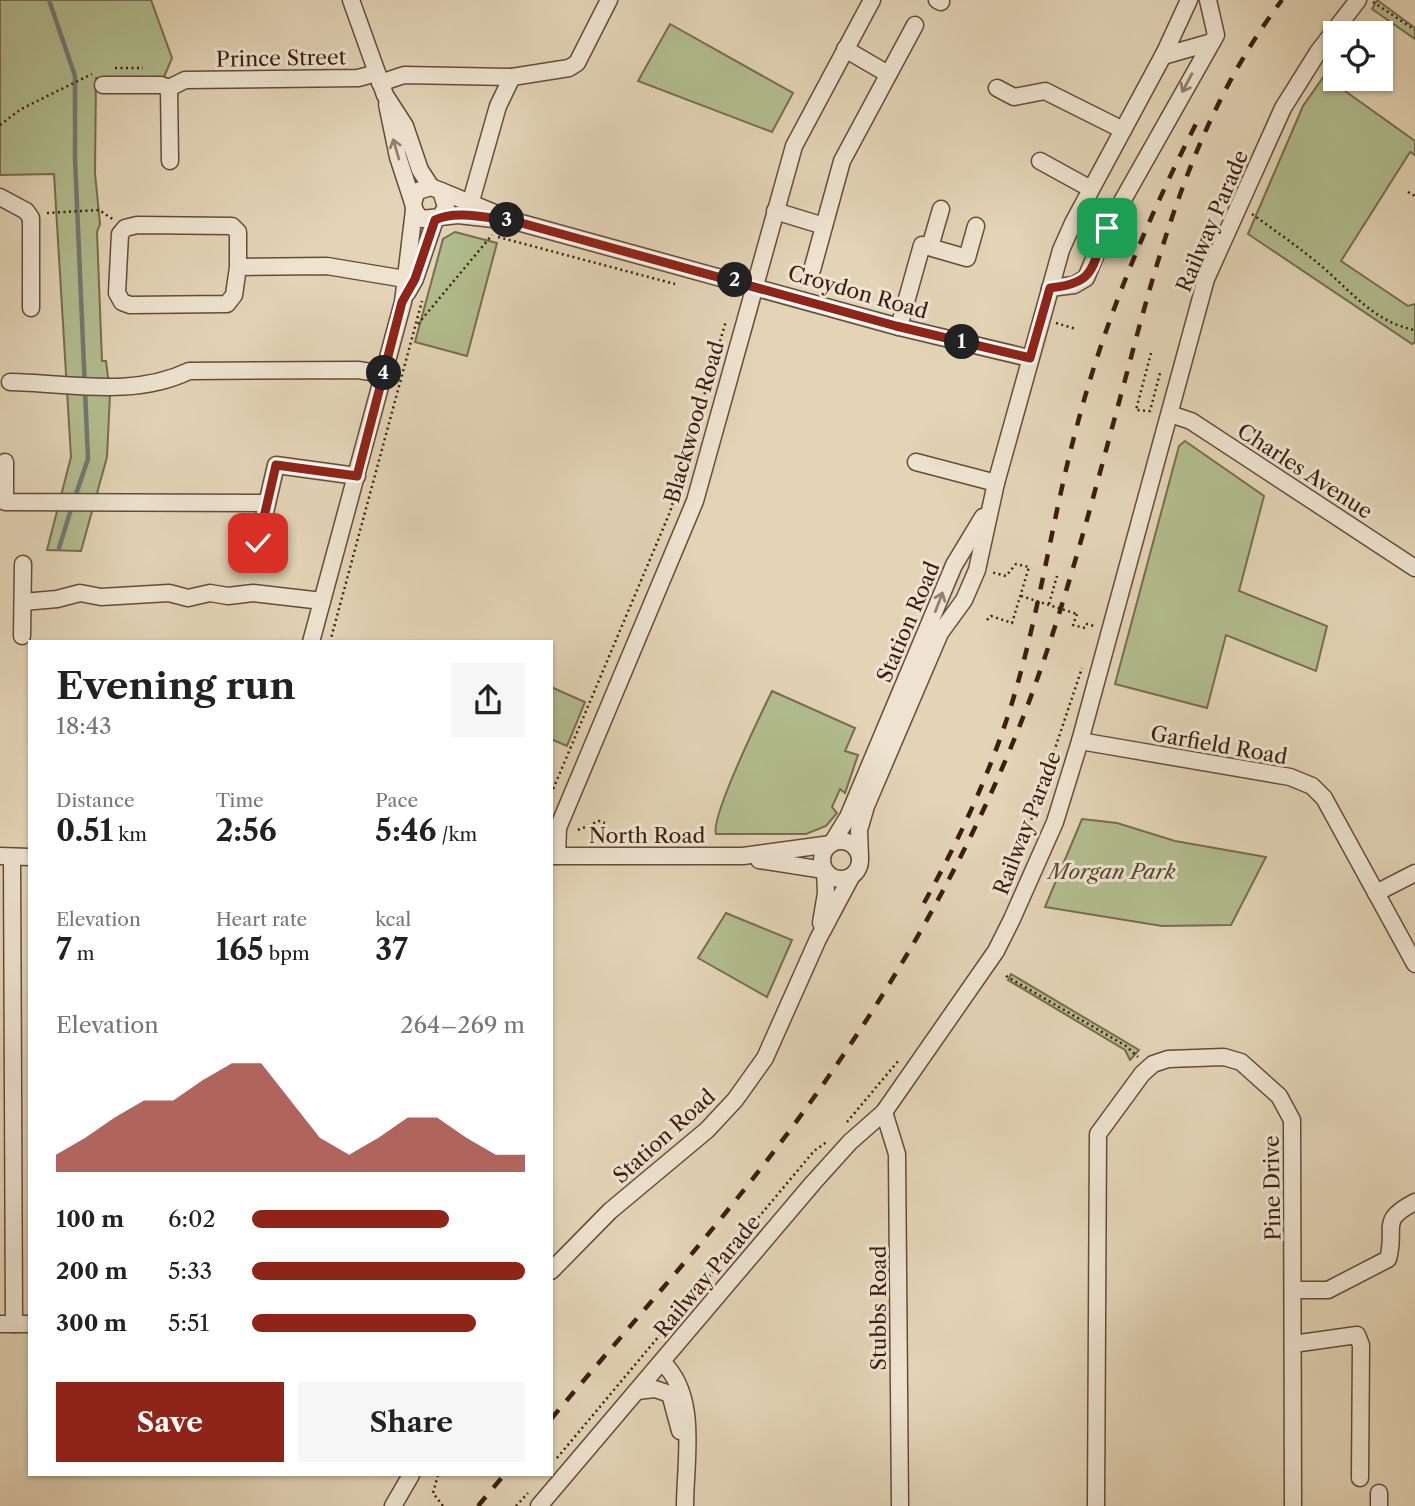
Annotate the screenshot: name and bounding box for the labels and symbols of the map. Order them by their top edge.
street label: Prince Street [216,44,347,72]
one-way arrow [1180,73,1194,93]
one-way arrow [389,139,402,161]
street label: Railway Parade [1171,146,1253,296]
pin [1077,198,1137,258]
pin: 3 [490,202,524,238]
street label: Croydon Road [785,260,931,324]
pin: 2 [718,262,752,298]
pin: 1 [944,324,979,360]
street label: Blackwood Road [659,338,729,506]
pin: 4 [366,356,402,390]
street label: Charles Avenue [1233,418,1377,524]
pin [228,513,288,573]
street label: Station Road [871,558,945,686]
one-way arrow [934,592,946,614]
street label: Garfield Road [1149,721,1290,769]
street label: Railway Parade [988,748,1066,898]
street label: North Road [589,823,706,848]
park label: Morgan Park [1045,859,1176,884]
street label: Station Road [608,1084,720,1188]
street label: Pine Drive [1259,1135,1285,1241]
street label: Railway Parade [649,1210,765,1342]
street label: Stubbs Road [866,1245,891,1370]

